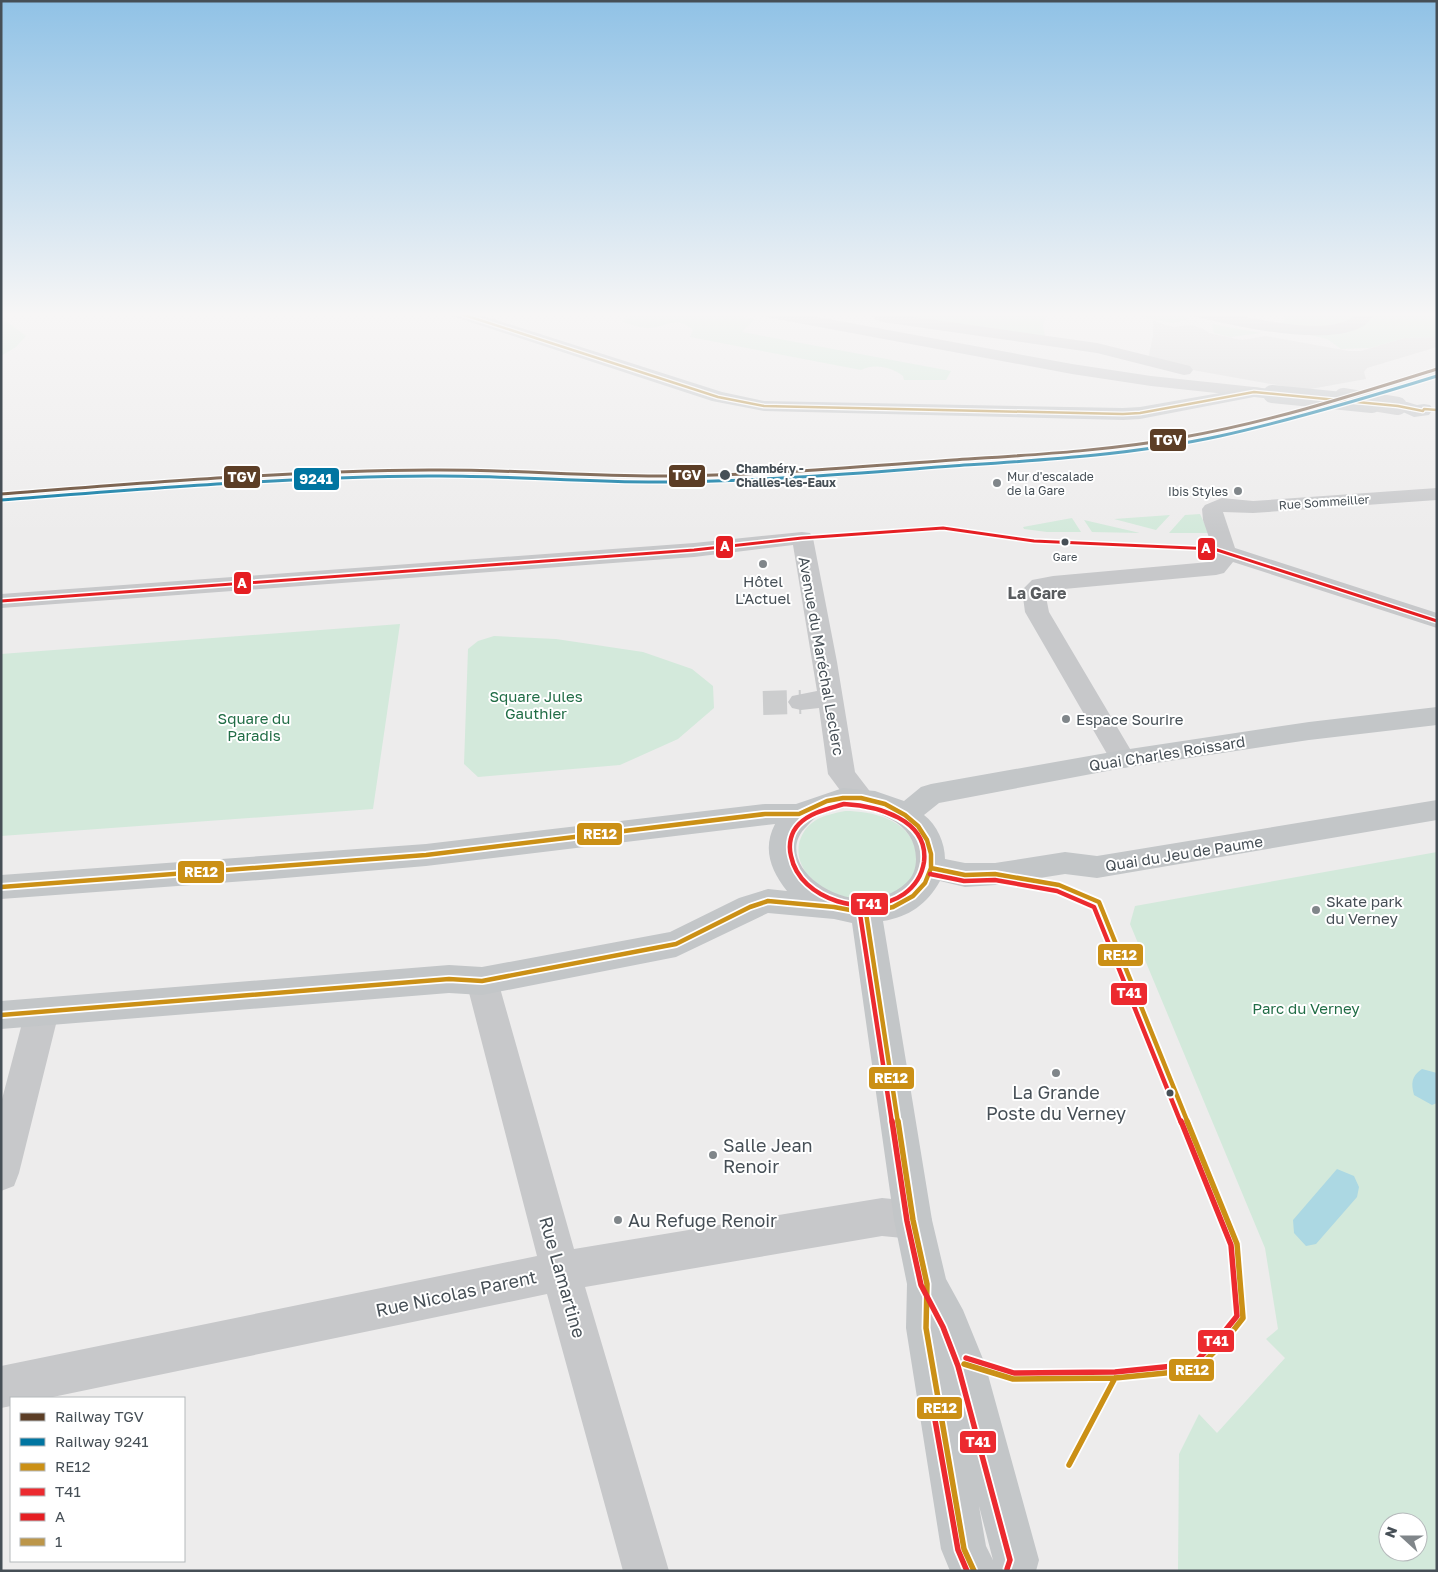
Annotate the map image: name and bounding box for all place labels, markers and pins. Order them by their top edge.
place label: Chambéry - Challes-les-Eaux [736,461,836,490]
marker: Chambéry - Challes-les-Eaux [718,468,732,482]
place label: Mur d'escalade de la Gare [1007,469,1094,498]
marker: Mur d'escalade de la Gare [991,477,1003,489]
place label: Ibis Styles [1168,484,1228,499]
marker: Ibis Styles [1232,485,1244,497]
marker: Gare [1060,537,1070,547]
place label: Gare [1053,550,1077,563]
marker: Hôtel L'Actuel [757,558,769,570]
place label: Hôtel L'Actuel [735,572,791,607]
place label: Espace Sourire [1076,710,1184,728]
marker: Espace Sourire [1060,713,1072,725]
place label: Skate park du Verney [1326,892,1403,927]
marker: Skate park du Verney [1310,904,1322,916]
marker: La Grande Poste du Verney [1050,1067,1062,1079]
place label: La Grande Poste du Verney [986,1081,1126,1124]
unlabelled marker [1165,1088,1175,1098]
place label: Salle Jean Renoir [723,1134,813,1177]
marker: Salle Jean Renoir [707,1149,719,1161]
place label: Au Refuge Renoir [628,1209,777,1231]
marker: Au Refuge Renoir [612,1214,624,1226]

